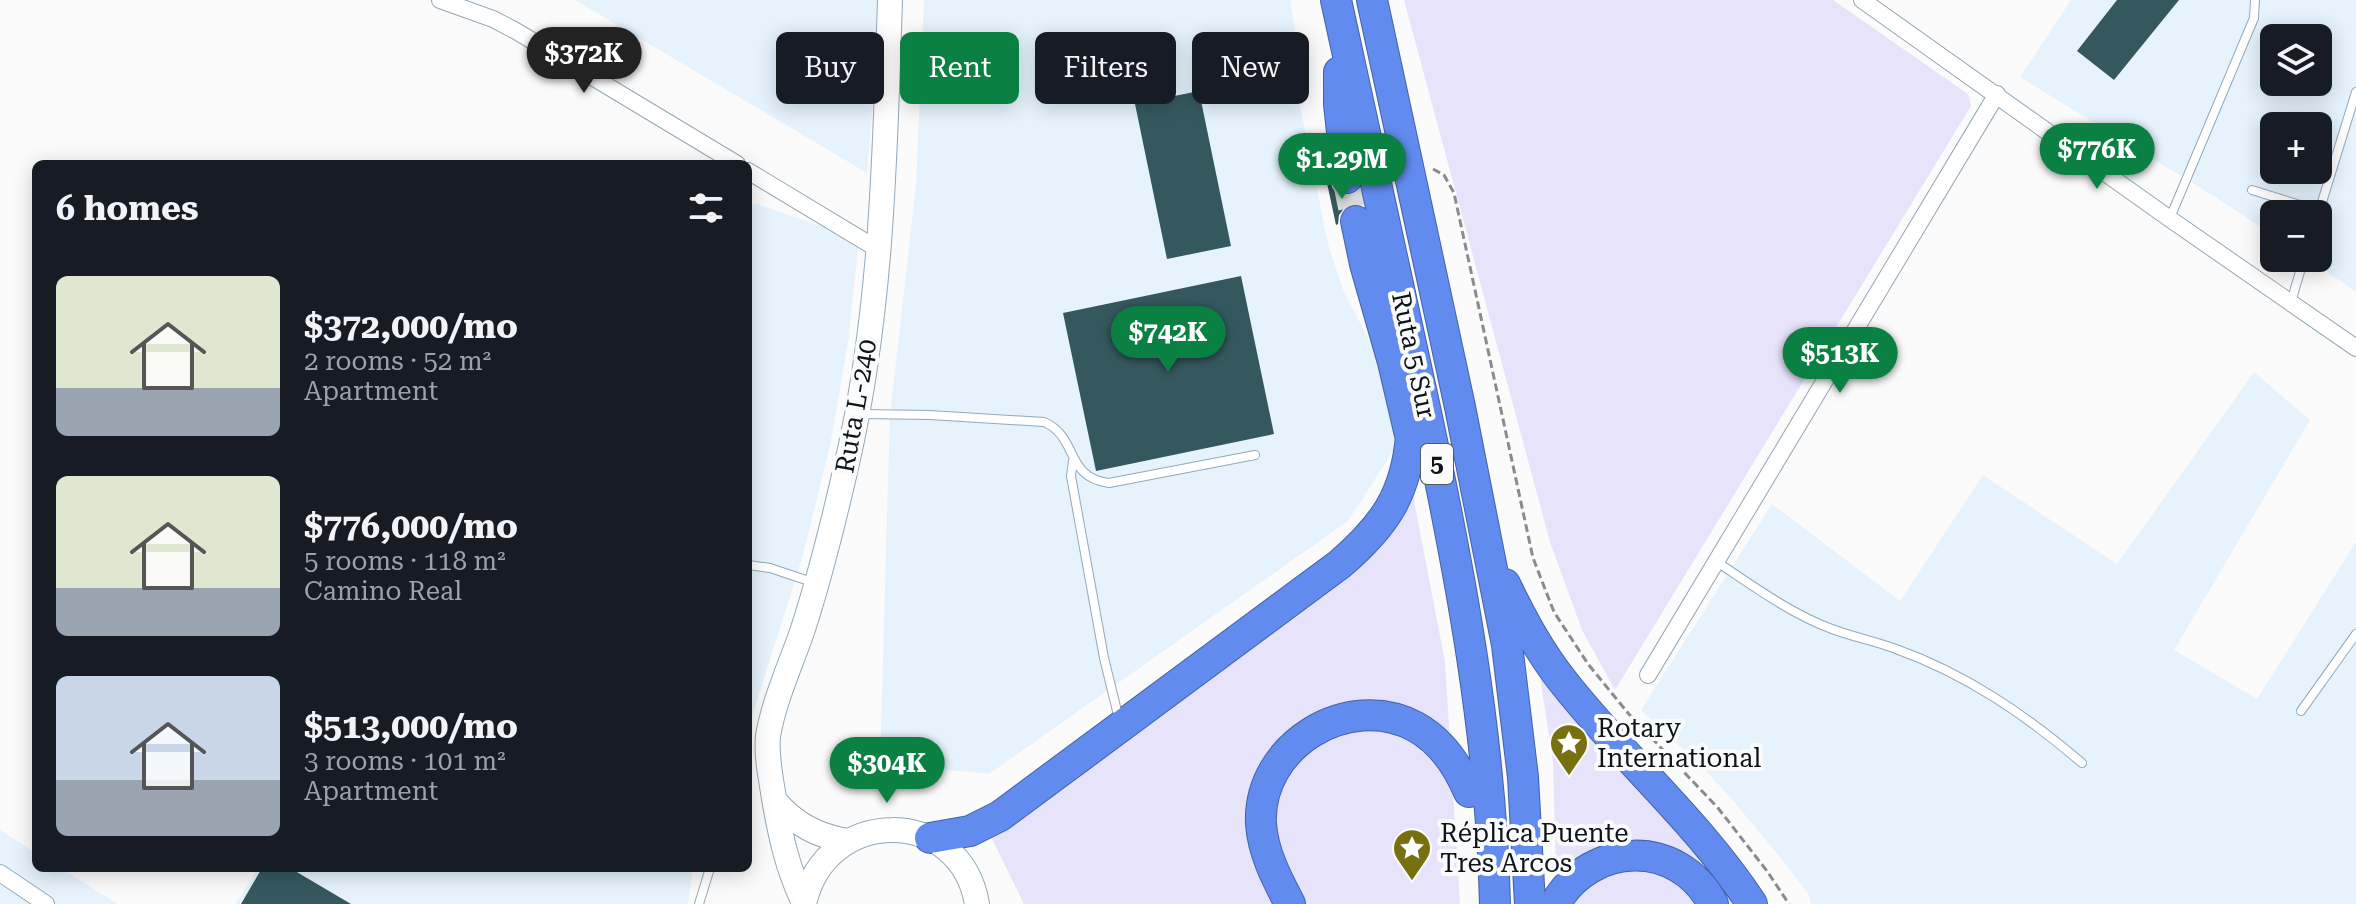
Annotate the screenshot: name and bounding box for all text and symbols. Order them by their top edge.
map controls [2260,24,2332,272]
button: layers [2260,24,2332,96]
pin: $372K [528,27,640,95]
chip: Buy [776,32,884,104]
chip: Rent [900,32,1019,104]
chip: Filters [1035,32,1176,104]
chip: New [1192,32,1309,104]
text: $372K [545,38,623,68]
button: + [2260,112,2332,184]
pin: $776K [2041,123,2153,191]
pin: $1.29M [1277,133,1407,201]
text: $776K [2058,134,2136,164]
text: $1.29M [1296,144,1388,174]
icon: filters [684,186,728,230]
text: 6 homes [56,188,199,228]
button: − [2260,200,2332,272]
street label: Ruta 5 Sur [1386,289,1442,421]
text: $372,000/mo [304,306,518,346]
pin: $742K [1112,306,1224,374]
icon: home [120,308,216,404]
text: $742K [1129,317,1207,347]
pin: $513K [1784,327,1896,395]
street label: Ruta L-240 [829,337,883,475]
text: $513K [1801,338,1879,368]
text: 2 rooms · 52 m² [304,346,491,376]
text: Apartment [304,376,438,406]
road number: 5 [1421,444,1453,484]
text: $776,000/mo [304,506,518,546]
icon: home [120,508,216,604]
text: 5 rooms · 118 m² [304,546,506,576]
text: Camino Real [304,576,462,606]
text: $513,000/mo [304,706,518,746]
icon: home [120,708,216,804]
place label: Rotary International [1597,713,1761,773]
place icon: Rotary International [1548,722,1590,777]
pin: $304K [831,737,943,805]
text: 3 rooms · 101 m² [304,746,506,776]
text: $304K [848,748,926,778]
text: Apartment [304,776,438,806]
place label: Réplica Puente Tres Arcos [1440,818,1629,878]
place icon: Réplica Puente Tres Arcos [1391,827,1433,882]

